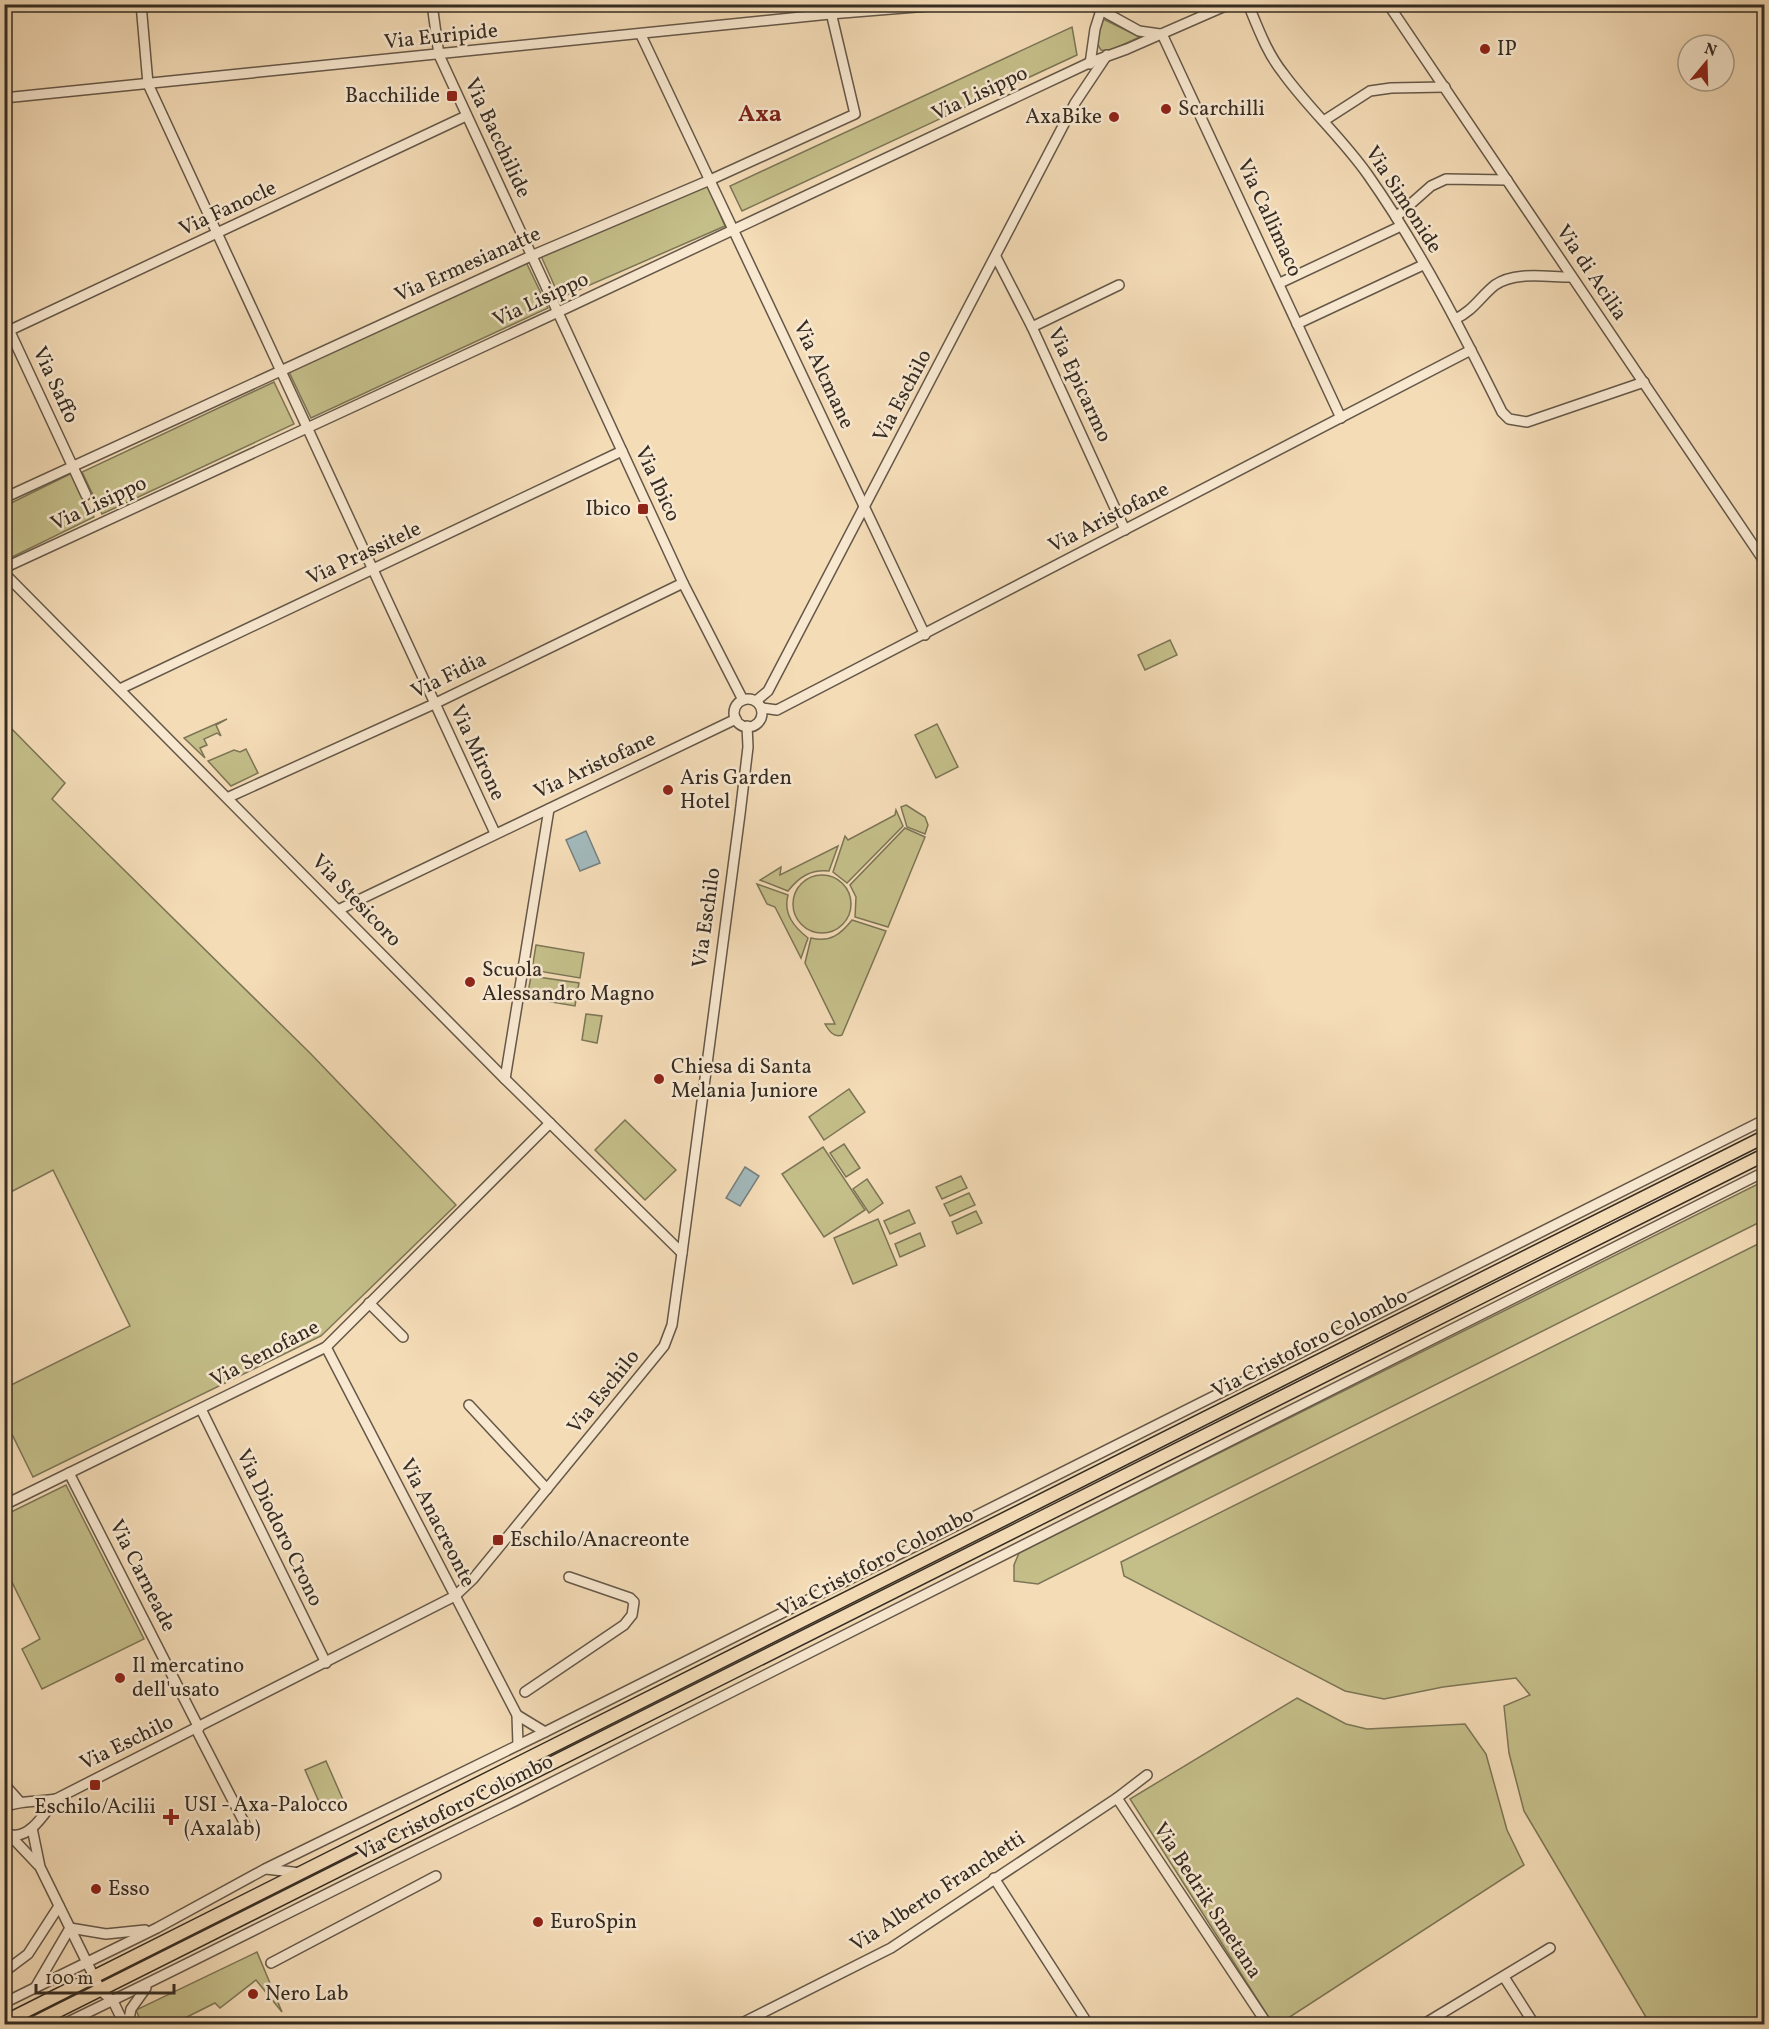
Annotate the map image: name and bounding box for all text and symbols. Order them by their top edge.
street label: Via Euripide [383,17,499,57]
north arrow [1676,33,1736,93]
place label: IP [1497,35,1517,64]
text: N [1701,38,1720,63]
marker: IP [1478,42,1492,56]
street label: Via Lisippo [927,59,1033,129]
street label: Via Bacchilide [457,73,537,203]
place label: Bacchilide [345,82,440,111]
marker: Bacchilide [445,89,459,103]
place label: Scarchilli [1178,95,1265,124]
district label: Axa [738,98,782,132]
marker: Scarchilli [1159,102,1173,116]
place label: AxaBike [1025,103,1102,132]
marker: AxaBike [1107,110,1121,124]
street label: Via Simonide [1357,141,1449,259]
street label: Via Callimaco [1229,154,1309,282]
street label: Via Fanocle [175,174,281,244]
street label: Via di Acilia [1548,219,1634,327]
street label: Via Ermesianatte [390,220,546,310]
street label: Via Lisippo [488,265,594,335]
street label: Via Alcmane [785,316,861,434]
street label: Via Epicarmo [1040,323,1118,447]
street label: Via Saffo [25,342,85,428]
street label: Via Eschilo [866,345,940,447]
street label: Via Ibico [627,442,687,526]
street label: Via Lisippo [46,469,152,539]
street label: Via Aristofane [1044,475,1174,561]
place label: Ibico [585,495,631,524]
marker: Ibico [636,502,650,516]
street label: Via Prassitele [302,515,426,593]
street label: Via Fidia [406,645,492,707]
street label: Via Mirone [442,700,512,806]
street label: Via Aristofane [529,725,661,807]
place label: Aris Garden Hotel [680,764,792,817]
marker: Aris Garden Hotel [661,783,675,797]
street label: Via Stesicoro [304,848,408,954]
street label: Via Eschilo [686,866,728,970]
place label: Scuola Alessandro Magno [482,956,654,1009]
marker: Scuola Alessandro Magno [463,975,477,989]
place label: Chiesa di Santa Melania Juniore [671,1053,818,1106]
marker: Chiesa di Santa Melania Juniore [652,1072,666,1086]
street label: Via Cristoforo Colombo [1207,1282,1413,1406]
street label: Via Senofane [205,1313,325,1395]
street label: Via Eschilo [561,1344,647,1440]
street label: Via Diodoro Crono [228,1444,330,1612]
street label: Via Anacreonte [392,1454,482,1592]
street label: Via Cristoforo Colombo [773,1501,979,1625]
street label: Via Carneade [101,1515,183,1637]
place label: Eschilo/Anacreonte [510,1526,690,1555]
marker: Eschilo/Anacreonte [491,1533,505,1547]
place label: Il mercatino dell'usato [132,1652,244,1705]
marker: Il mercatino dell'usato [113,1671,127,1685]
street label: Via Eschilo [75,1708,179,1778]
street label: Via Cristoforo Colombo [351,1748,559,1868]
marker: Eschilo/Acilii [88,1778,102,1792]
place label: USI - Axa-Palocco (Axalab) [184,1791,348,1844]
place label: Eschilo/Acilii [34,1793,156,1822]
marker: USI - Axa-Palocco (Axalab) [162,1808,180,1826]
street label: Via Bedrik Smetana [1146,1817,1268,1985]
street label: Via Alberto Franchetti [845,1824,1031,1960]
place label: Esso [108,1875,150,1904]
marker: Esso [89,1882,103,1896]
place label: EuroSpin [550,1908,637,1937]
marker: EuroSpin [531,1915,545,1929]
scale bar [36,1957,174,1995]
text: 100 m [45,1967,94,1992]
place label: Nero Lab [265,1980,348,2009]
marker: Nero Lab [246,1987,260,2001]

